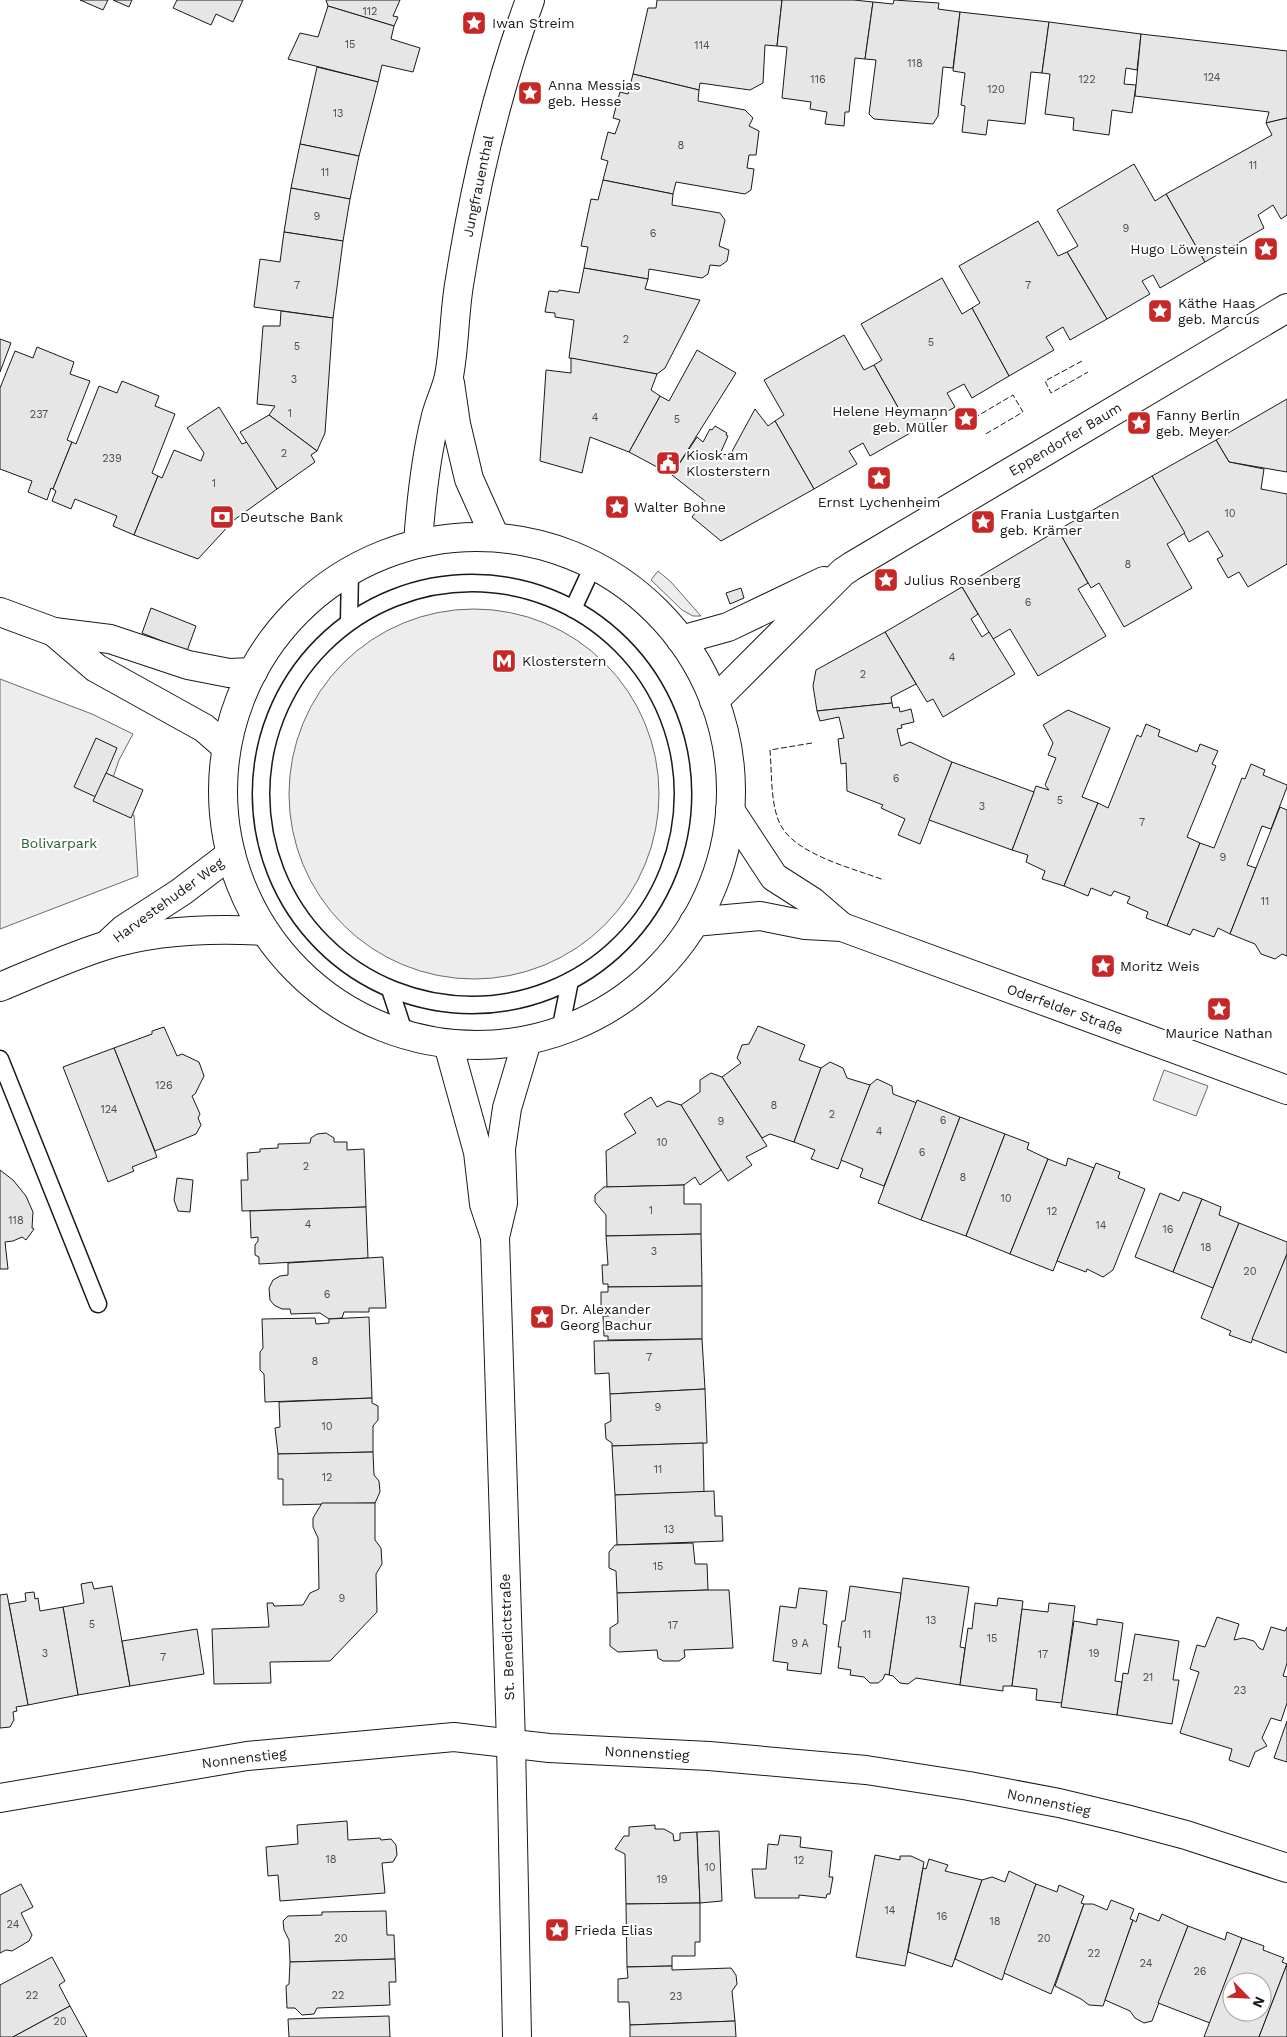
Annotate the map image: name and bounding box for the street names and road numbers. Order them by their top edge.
street label: Jungfrauenthal [459,133,497,238]
street label: Eppendorfer Baum [1006,399,1124,479]
street label: Harvestehuder Weg [109,854,227,946]
street label: Oderfelder Straße [1005,980,1125,1038]
street label: St. Benedictstraße [497,1573,517,1701]
street label: Nonnenstieg [604,1743,690,1763]
street label: Nonnenstieg [201,1745,288,1771]
street label: Nonnenstieg [1006,1785,1093,1819]

